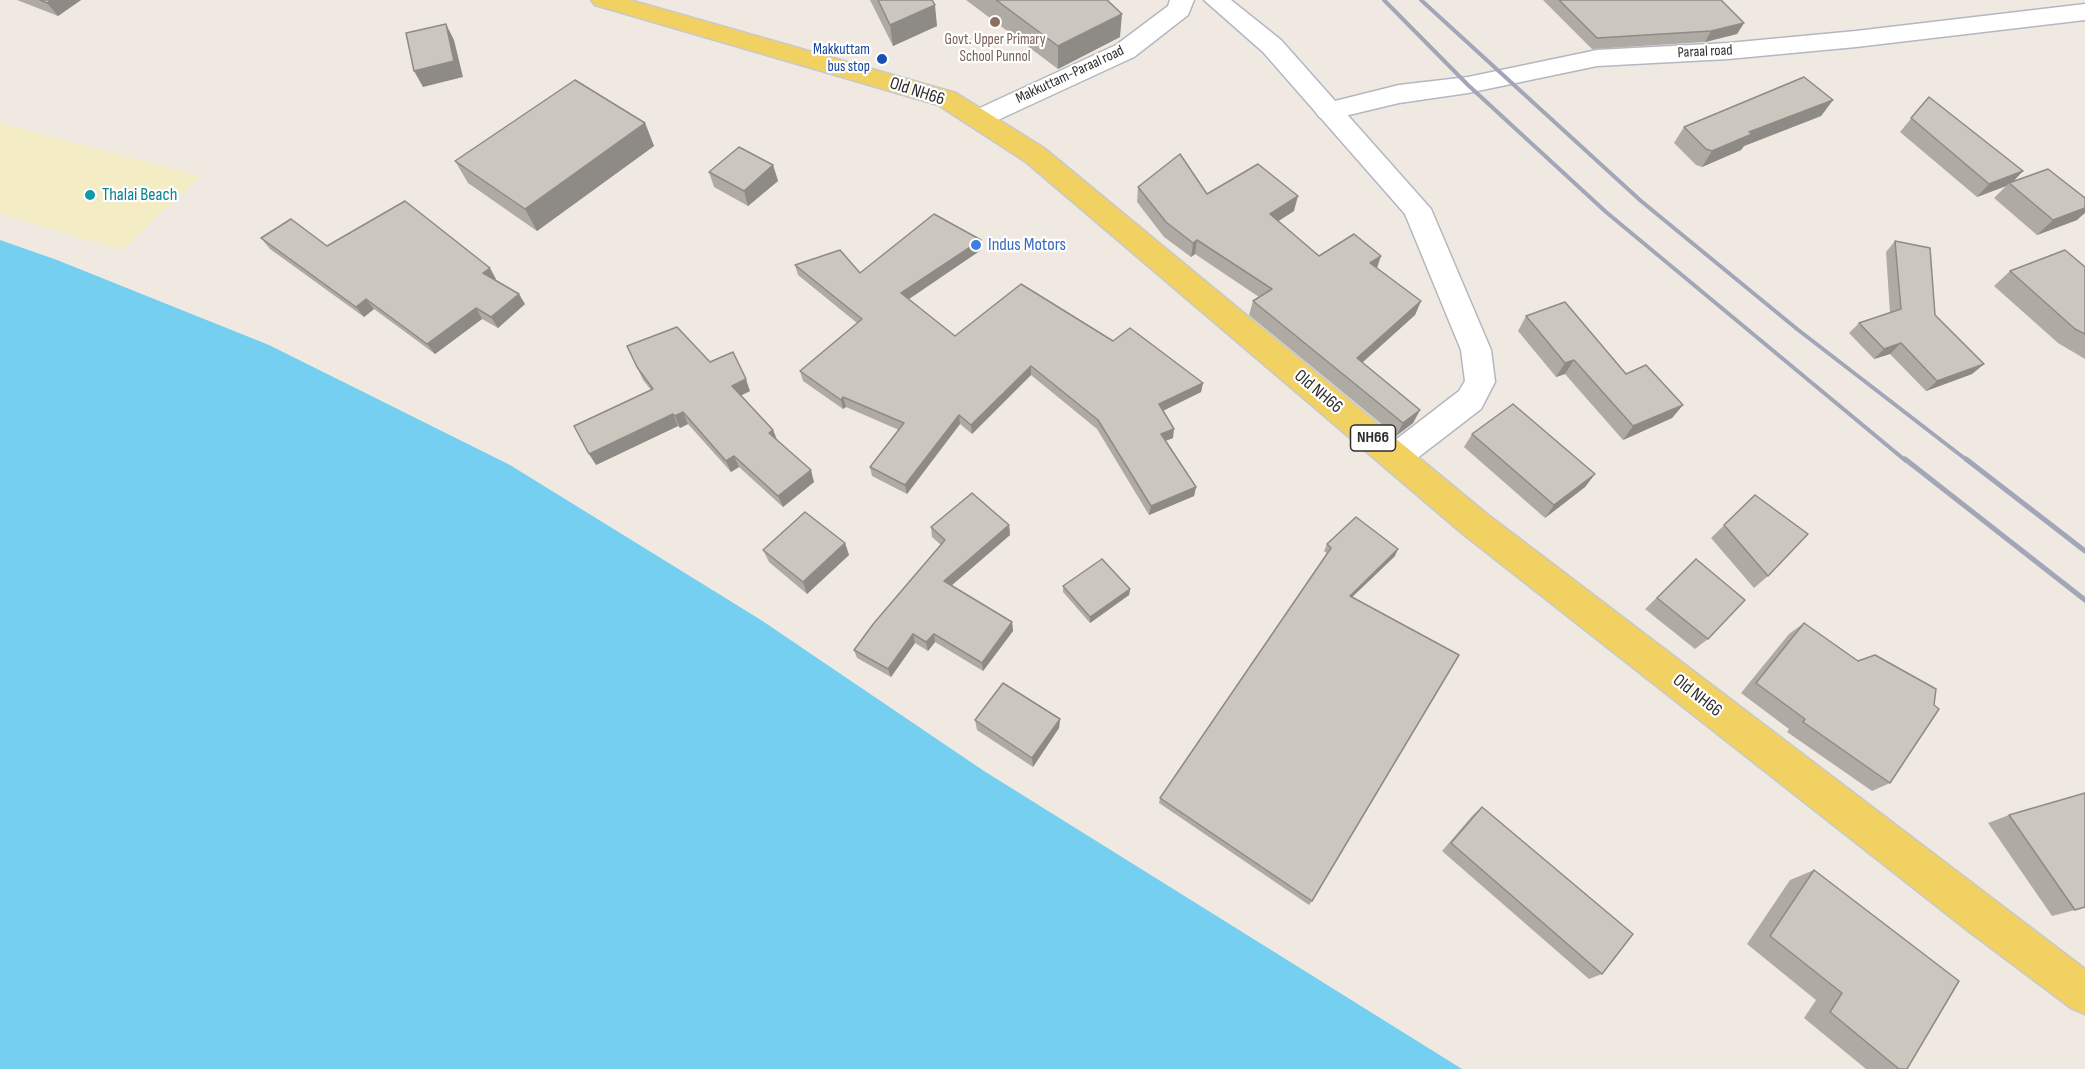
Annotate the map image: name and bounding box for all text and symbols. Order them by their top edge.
marker: Govt. Upper Primary School Punnol [988,15,1002,29]
place label: Govt. Upper Primary School Punnol [944,31,1046,66]
place label: Makkuttam bus stop [813,41,870,76]
street label: Makkuttam-Paraal road [1013,42,1127,108]
street label: Paraal road [1677,42,1733,62]
marker: Makkuttam bus stop [875,52,889,66]
street label: Old NH66 [887,73,947,111]
place label: Thalai Beach [102,184,177,206]
marker: Thalai Beach [83,188,97,202]
place label: Indus Motors [988,234,1066,256]
marker: Indus Motors [969,238,983,252]
street label: Old NH66 [1289,366,1347,418]
road number: NH66 [1350,425,1396,451]
street label: Old NH66 [1668,670,1726,722]

